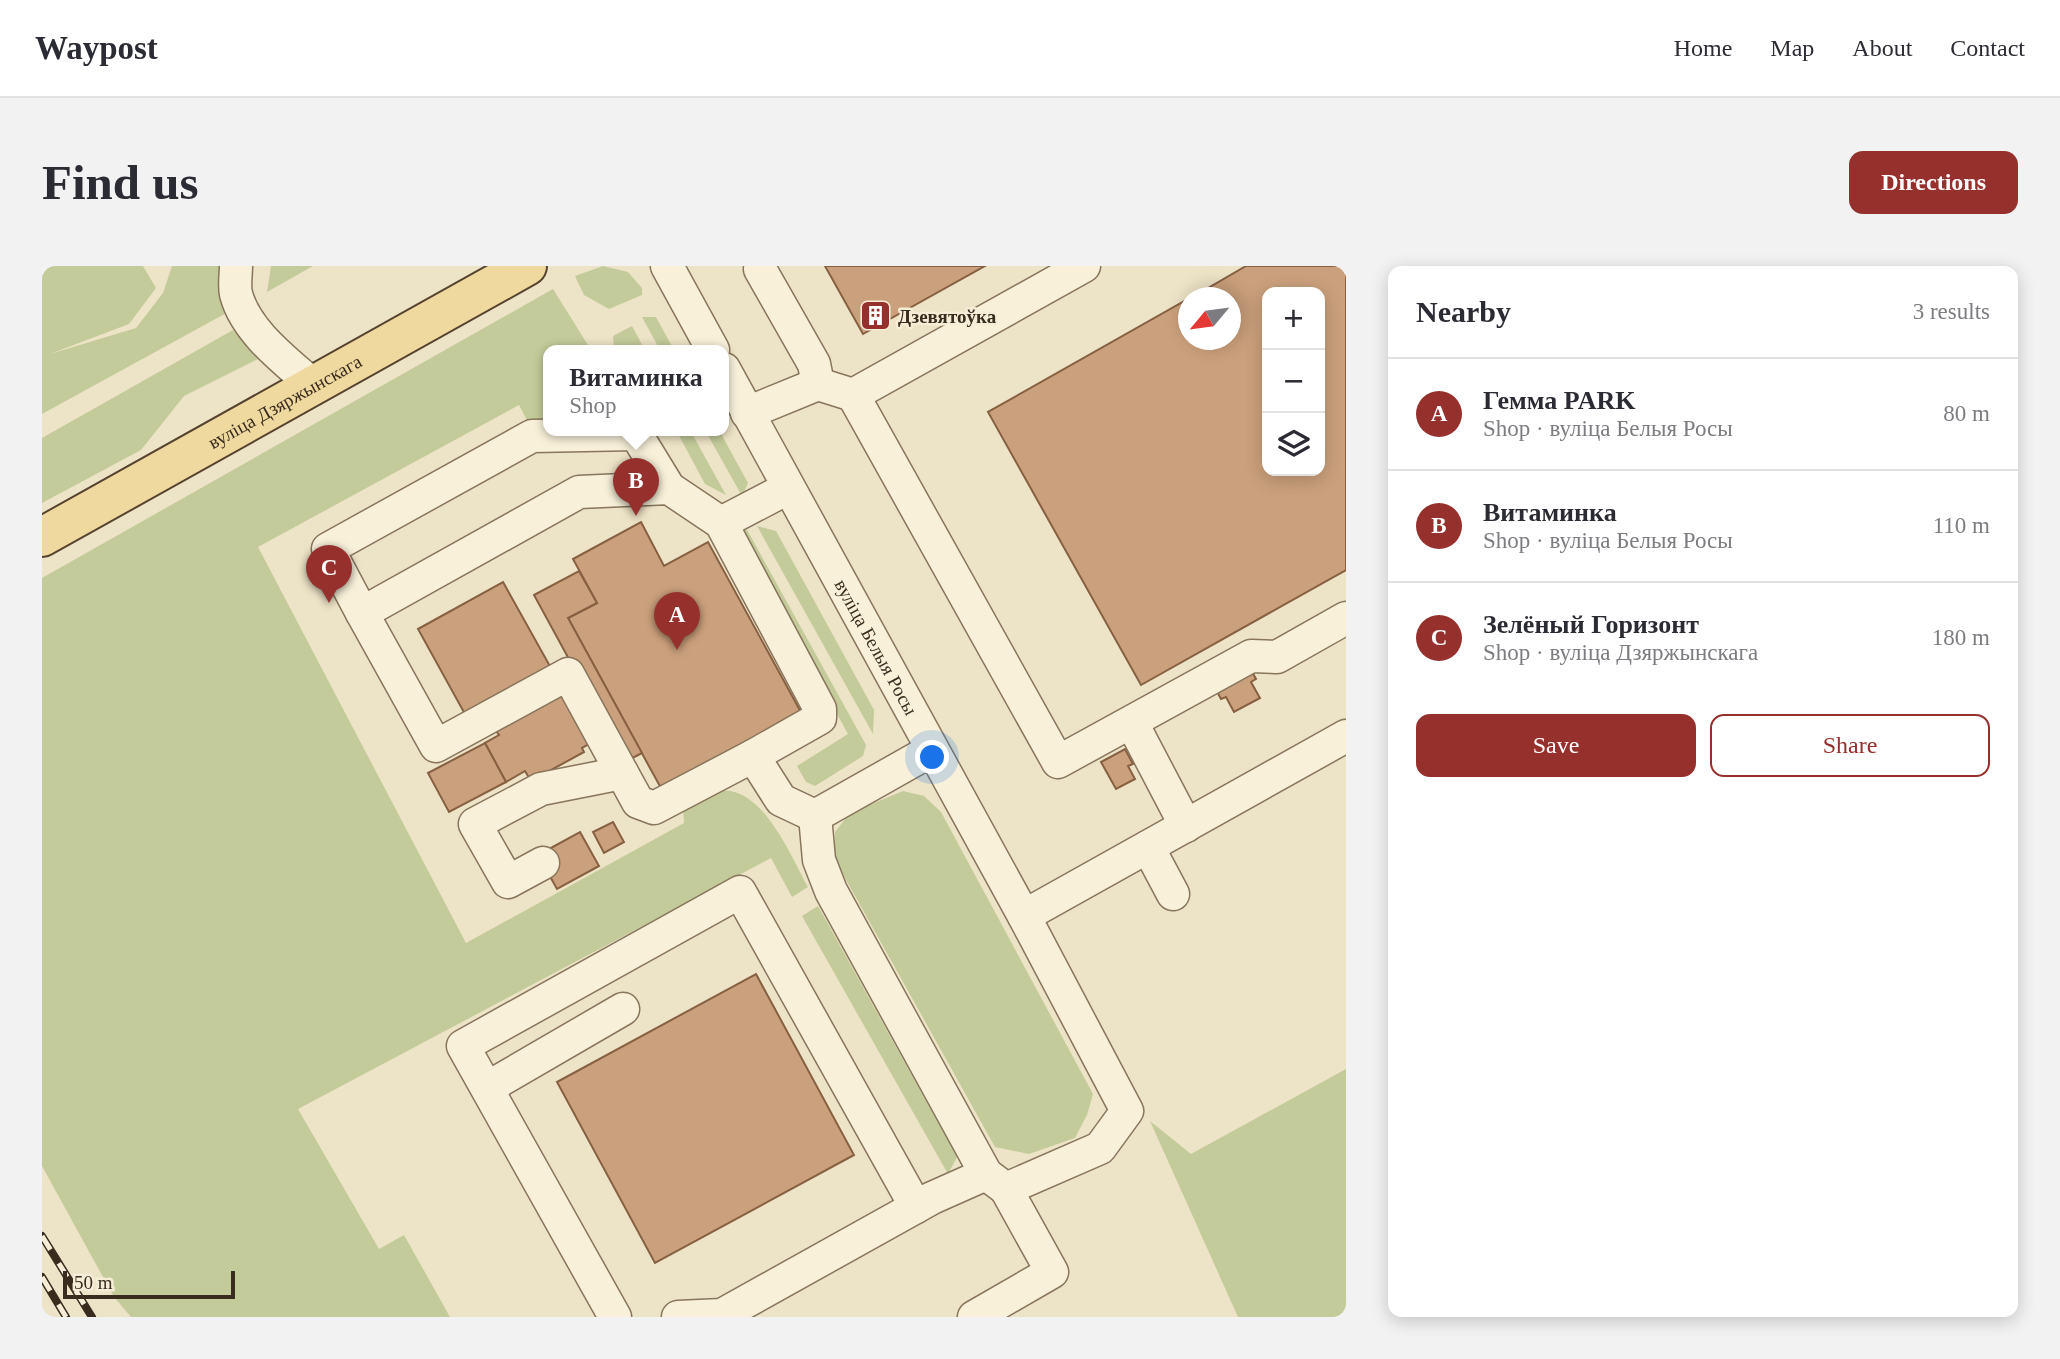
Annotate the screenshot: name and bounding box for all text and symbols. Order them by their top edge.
text: Waypost [35,30,158,66]
text: Home [1674,35,1732,61]
text: Map [1770,35,1814,61]
text: About [1852,35,1912,61]
text: Contact [1950,35,2025,61]
button: Directions [1849,151,2018,214]
text: Find us [42,155,199,210]
north arrow [1178,287,1241,350]
map controls [1262,287,1325,476]
button: + [1262,287,1325,350]
text: Nearby [1416,295,1511,328]
building icon: Дзевятоўка [858,299,892,333]
text: 3 results [1913,299,1990,324]
place label: Дзевятоўка [898,306,997,327]
popup [543,345,729,436]
street label: вуліца Дзяржынскага [204,350,366,453]
button: − [1262,350,1325,413]
text: Витаминка [569,363,703,392]
text: Гемма PARK [1483,386,1636,415]
text: Shop [569,393,616,418]
text: A [1431,401,1447,426]
text: 80 m [1943,401,1990,426]
button: layers [1262,413,1325,476]
text: Shop · вуліца Белыя Росы [1483,416,1733,441]
pin: B [613,458,659,516]
text: Витаминка [1483,498,1617,527]
text: B [1431,513,1447,538]
text: 110 m [1933,513,1990,538]
text: Shop · вуліца Белыя Росы [1483,528,1733,553]
pin: C [306,545,352,603]
street label: вуліца Белыя Росы [831,575,922,719]
pin: A [654,592,700,650]
text: Зелёный Горизонт [1483,610,1699,639]
text: C [1431,625,1447,650]
text: 180 m [1932,625,1990,650]
text: Shop · вуліца Дзяржынскага [1483,640,1758,665]
button: Save [1416,714,1696,777]
button: Share [1710,714,1990,777]
your location [915,740,949,774]
scale bar [63,1268,234,1300]
text: 50 m [74,1272,113,1293]

